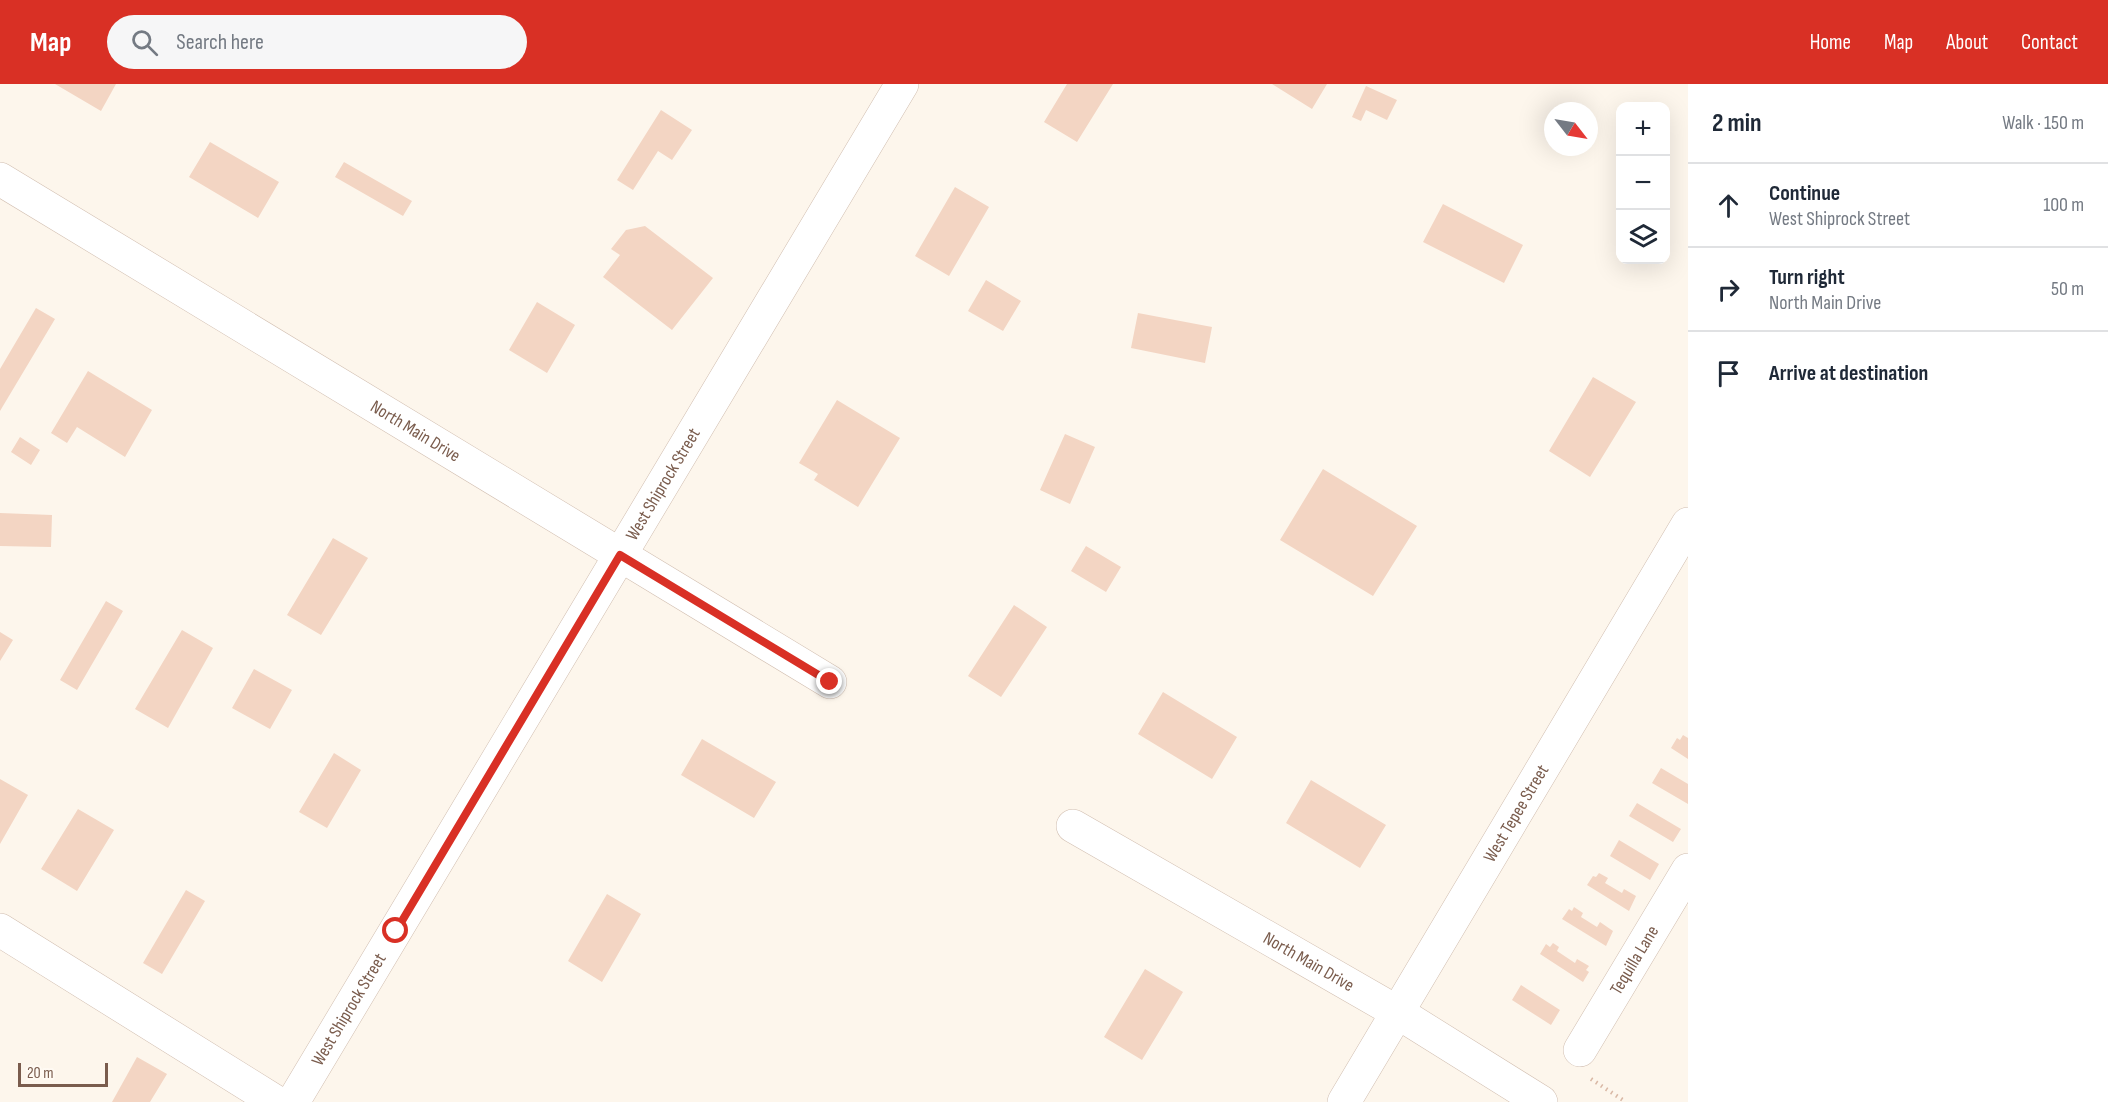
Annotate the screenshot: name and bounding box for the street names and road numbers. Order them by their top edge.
street label: North Main Drive [367,396,464,467]
street label: West Shiprock Street [621,424,705,544]
street label: West Tepee Street [1479,761,1554,866]
street label: Tequilla Lane [1606,922,1663,999]
street label: North Main Drive [1260,928,1358,996]
street label: West Shiprock Street [307,949,391,1070]

